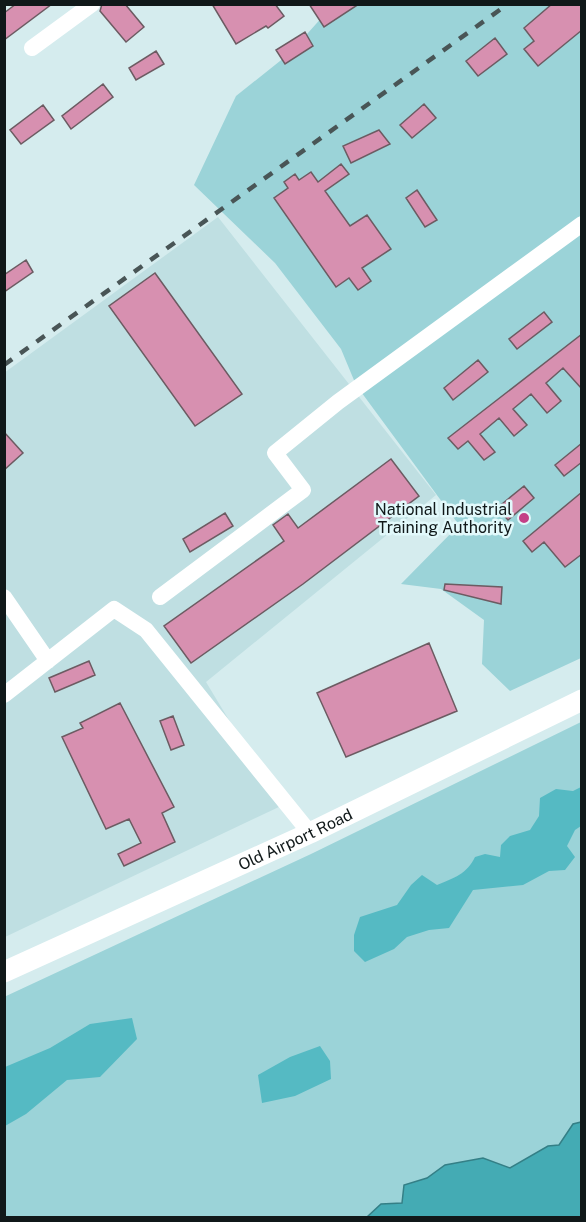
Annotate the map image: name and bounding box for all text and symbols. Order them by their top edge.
place label: National Industrial Training Authority [375,500,512,537]
marker: National Industrial Training Authority [517,511,531,525]
street label: Old Airport Road [235,805,356,874]

